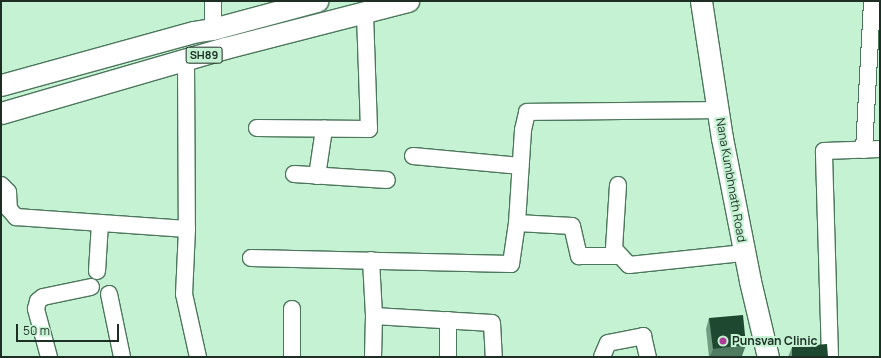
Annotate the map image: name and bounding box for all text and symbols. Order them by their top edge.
road number: SH89 [185,46,223,64]
street label: Nana Kumbhnath Road [713,117,749,243]
scale bar [18,316,121,342]
text: 50 m [23,322,50,339]
place label: Punsvan Clinic [732,334,817,348]
marker: Punsvan Clinic [717,335,729,347]

